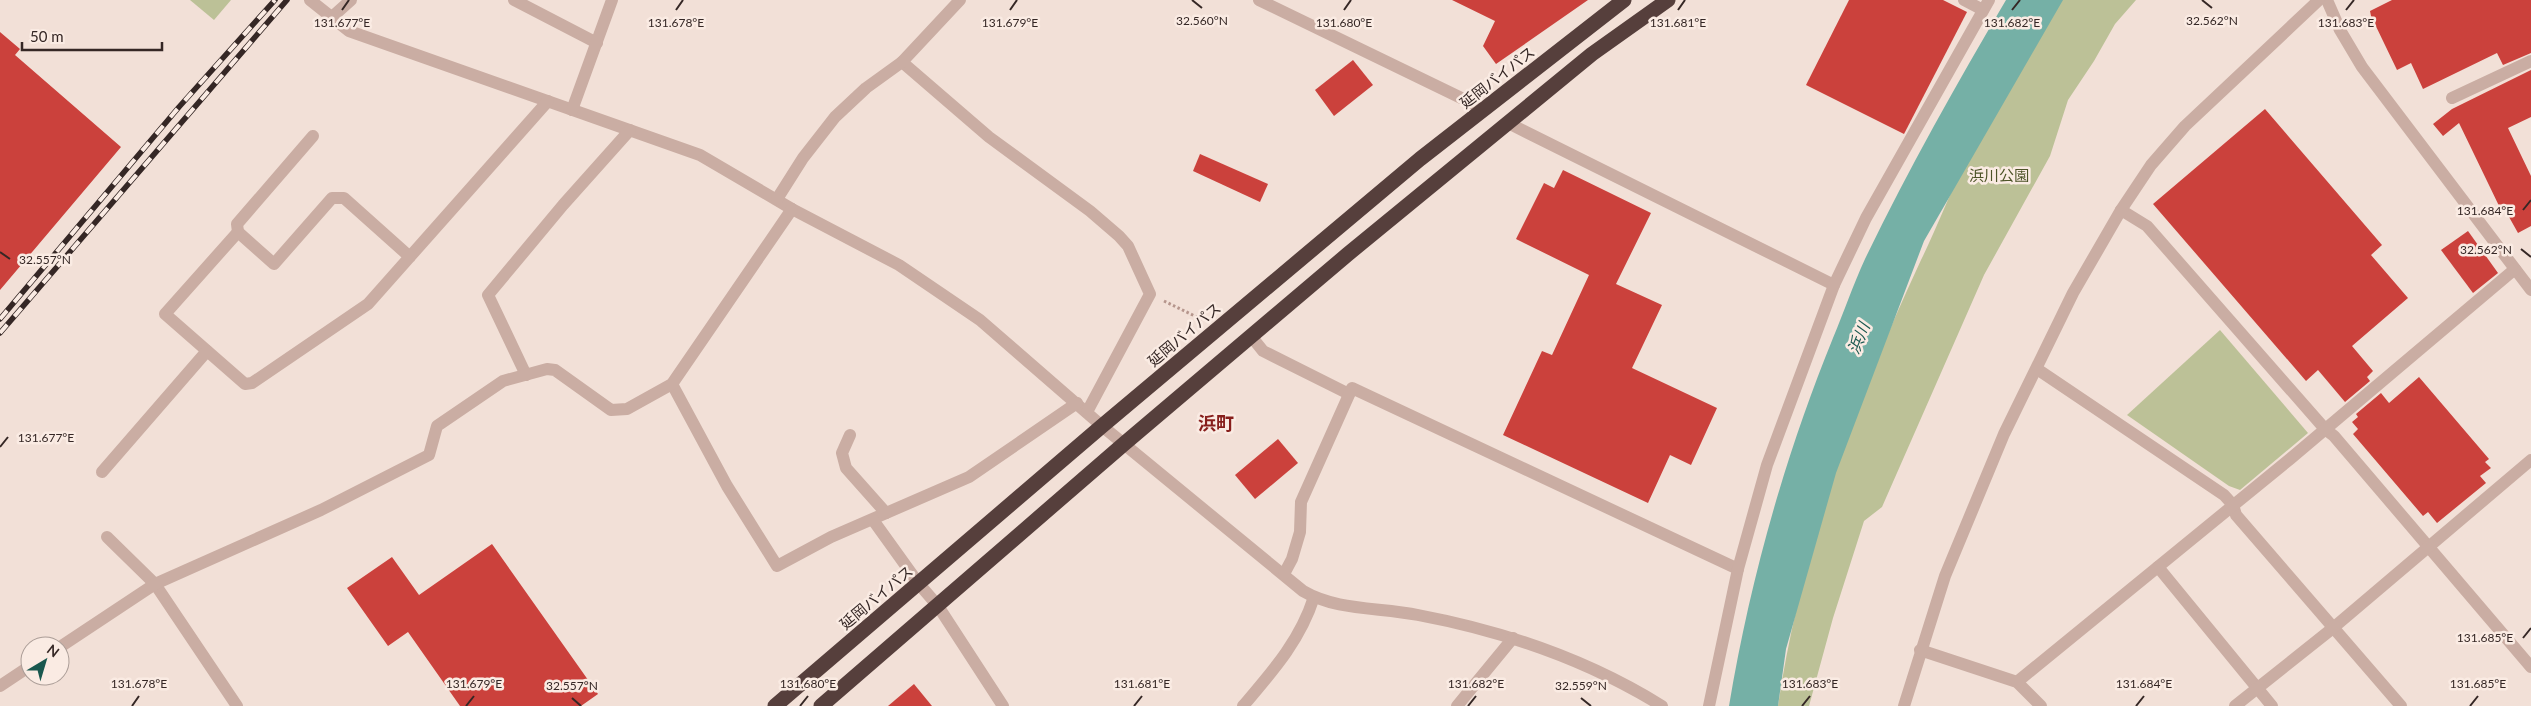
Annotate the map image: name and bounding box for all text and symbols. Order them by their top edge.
text: 32.560°N [1176,13,1228,28]
text: 32.562°N [2186,13,2238,28]
text: 131.677°E [314,15,370,30]
text: 131.678°E [648,15,704,30]
text: 131.679°E [982,15,1038,30]
text: 131.680°E [1316,15,1372,30]
text: 131.681°E [1650,15,1706,30]
text: 131.682°E [1984,15,2040,30]
text: 131.683°E [2318,15,2374,30]
scale bar [22,20,162,52]
text: 50 m [30,27,64,45]
street label: 延岡バイパス [1456,42,1538,112]
park label: 浜川公園 [1969,166,2029,184]
text: 131.684°E [2457,203,2513,218]
text: 32.562°N [2460,242,2512,257]
text: 32.557°N [19,252,71,267]
street label: 延岡バイパス [1144,298,1224,370]
water label: 浜川 [1843,318,1874,356]
district label: 浜町 [1198,412,1234,434]
text: 131.677°E [18,430,74,445]
street label: 延岡バイパス [836,561,916,633]
text: 131.685°E [2457,630,2513,645]
north arrow [20,636,70,686]
text: N [44,640,63,660]
text: 131.678°E [111,676,167,691]
text: 131.679°E [446,676,502,691]
text: 131.680°E [780,676,836,691]
text: 131.681°E [1114,676,1170,691]
text: 131.682°E [1448,676,1504,691]
text: 131.683°E [1782,676,1838,691]
text: 131.684°E [2116,676,2172,691]
text: 131.685°E [2450,676,2506,691]
text: 32.557°N [546,678,598,693]
text: 32.559°N [1555,678,1607,693]

